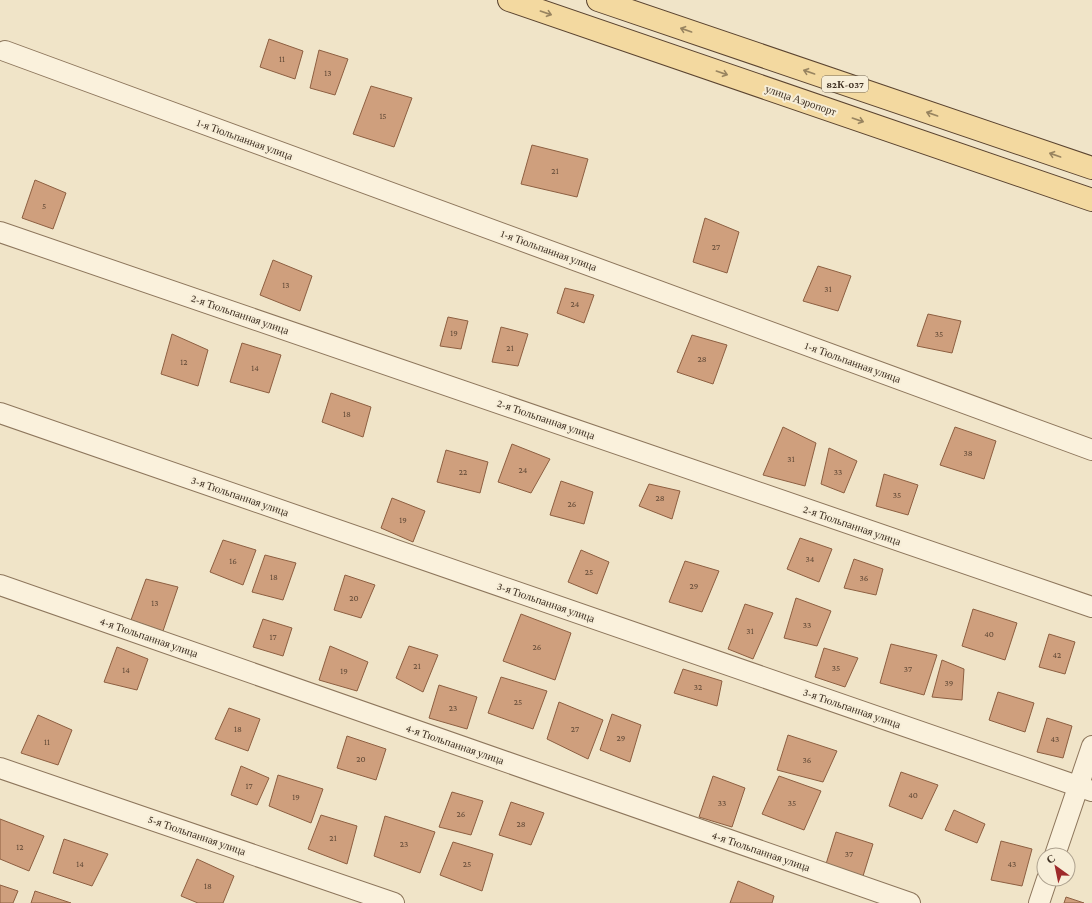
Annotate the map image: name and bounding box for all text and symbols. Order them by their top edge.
one-way arrow [540,9,552,17]
one-way arrow [679,26,692,33]
house number: 11 [279,54,285,64]
one-way arrow [803,67,815,75]
house number: 13 [324,68,332,78]
one-way arrow [715,70,728,77]
road number: 82К-037 [822,76,868,92]
street label: улица Аэропорт [764,82,838,118]
one-way arrow [926,109,938,117]
house number: 15 [379,111,387,121]
street label: 1-я Тюльпанная улица [195,116,295,162]
one-way arrow [852,117,865,124]
one-way arrow [1049,151,1061,159]
house number: 21 [551,166,559,176]
house number: 5 [42,201,46,211]
street label: 1-я Тюльпанная улица [499,227,599,273]
house number: 27 [712,242,720,252]
house number: 13 [282,280,290,290]
house number: 31 [824,284,832,294]
street label: 2-я Тюльпанная улица [189,292,291,336]
house number: 24 [571,299,580,309]
house number: 19 [450,328,458,338]
house number: 35 [935,329,943,339]
street label: 1-я Тюльпанная улица [803,339,903,385]
house number: 21 [506,343,514,353]
house number: 28 [697,354,707,364]
house number: 12 [180,357,188,367]
house number: 14 [251,363,259,373]
street label: 2-я Тюльпанная улица [495,397,597,441]
house number: 18 [343,409,351,419]
house number: 38 [963,448,973,458]
house number: 31 [787,454,795,464]
house number: 24 [519,465,528,475]
house number: 22 [459,467,467,477]
house number: 33 [834,467,842,477]
street label: 3-я Тюльпанная улица [190,474,291,518]
house number: 35 [893,490,901,500]
house number: 28 [655,493,665,503]
house number: 26 [568,499,577,509]
street label: 2-я Тюльпанная улица [801,503,903,547]
house number: 19 [399,515,407,525]
house number: 34 [806,554,815,564]
house number: 16 [229,556,237,566]
house number: 25 [585,567,593,577]
house number: 18 [270,572,278,582]
house number: 36 [860,573,869,583]
street label: 3-я Тюльпанная улица [496,580,597,624]
house number: 29 [690,581,699,591]
house number: 20 [349,593,359,603]
house number: 13 [151,598,159,608]
street label: 4-я Тюльпанная улица [98,615,200,659]
house number: 33 [803,620,811,630]
house number: 31 [746,626,754,636]
house number: 40 [984,629,994,639]
house number: 17 [269,632,277,642]
house number: 26 [533,642,542,652]
house number: 42 [1053,650,1061,660]
house number: 21 [413,661,421,671]
house number: 35 [832,663,840,673]
house number: 37 [904,664,912,674]
house number: 14 [122,665,130,675]
house number: 19 [340,666,348,676]
house number: 39 [945,678,954,688]
house number: 32 [694,682,702,692]
street label: 3-я Тюльпанная улица [802,686,903,730]
house number: 25 [514,697,522,707]
house number: 23 [449,703,457,713]
street label: 4-я Тюльпанная улица [404,722,506,766]
house number: 18 [234,724,242,734]
house number: 27 [571,724,579,734]
house number: 29 [617,733,626,743]
house number: 43 [1051,734,1059,744]
house number: 11 [44,737,50,747]
house number: 20 [356,754,366,764]
house number: 36 [803,755,812,765]
house number: 17 [245,781,253,791]
house number: 40 [908,790,918,800]
house number: 19 [292,792,300,802]
house number: 33 [718,798,726,808]
house number: 35 [788,798,796,808]
house number: 26 [457,809,466,819]
street label: 5-я Тюльпанная улица [147,813,248,857]
house number: 28 [516,819,526,829]
street label: 4-я Тюльпанная улица [710,829,812,873]
house number: 21 [329,833,337,843]
house number: 23 [400,839,408,849]
house number: 12 [16,842,24,852]
north arrow [1036,847,1076,887]
house number: 37 [845,849,853,859]
text: С [1044,851,1057,866]
house number: 14 [76,859,84,869]
house number: 25 [463,859,471,869]
house number: 43 [1008,859,1016,869]
house number: 18 [204,881,212,891]

